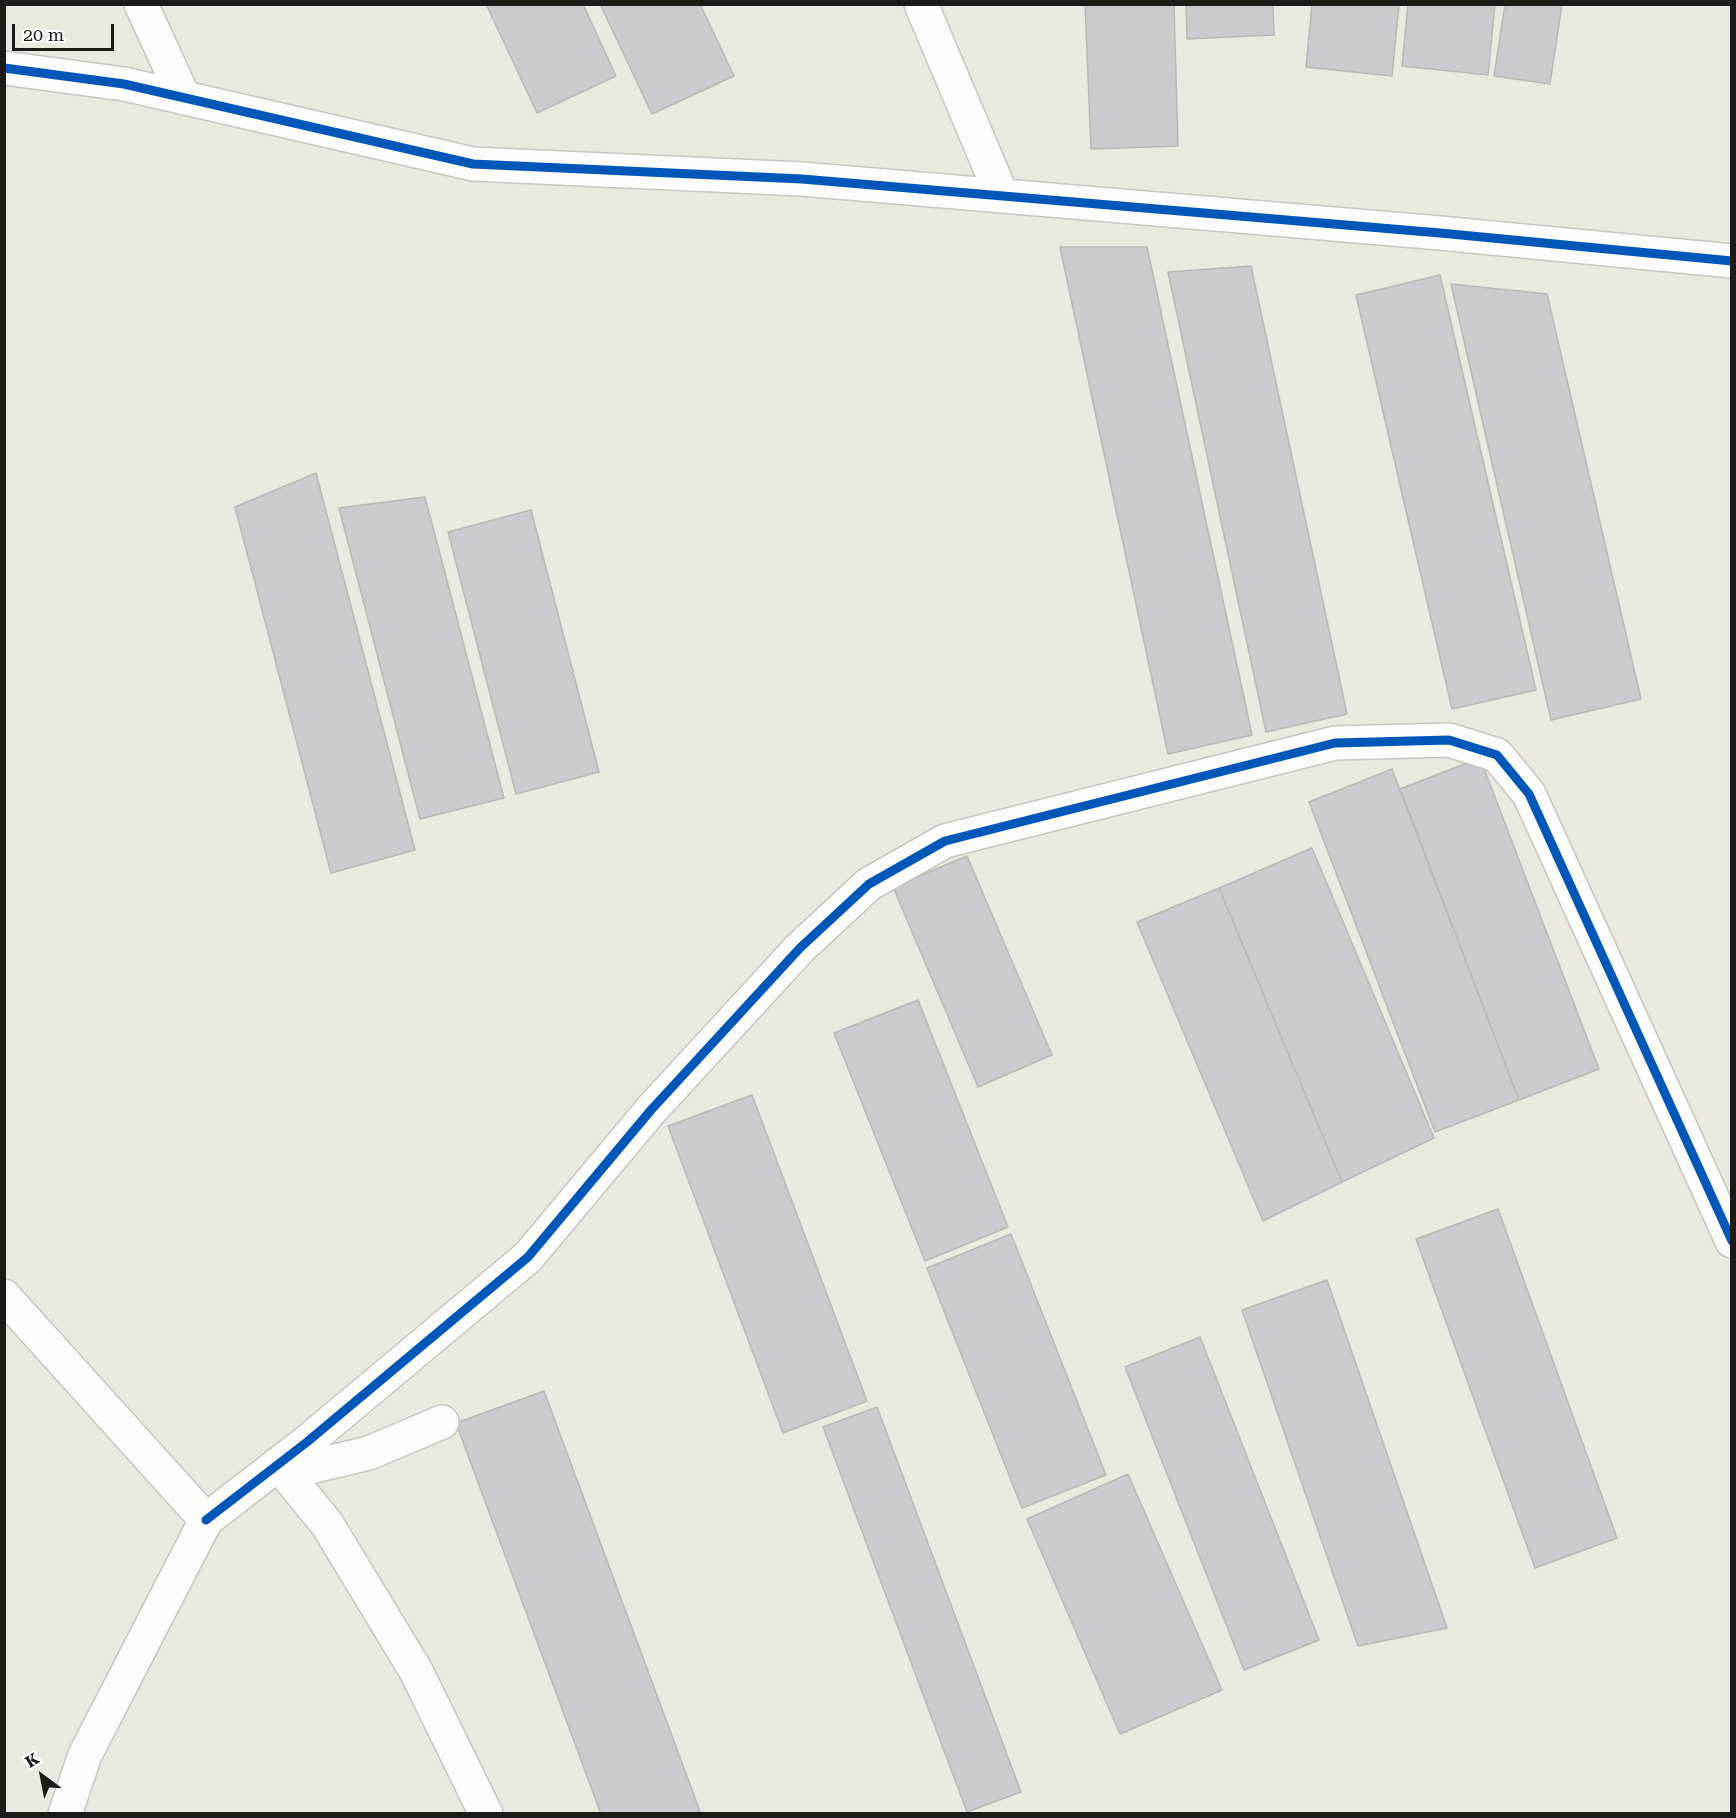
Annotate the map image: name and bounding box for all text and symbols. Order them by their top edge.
scale bar [15,12,117,50]
text: 20 m [23,24,64,45]
north arrow [12,1746,72,1806]
text: K [22,1749,43,1772]

